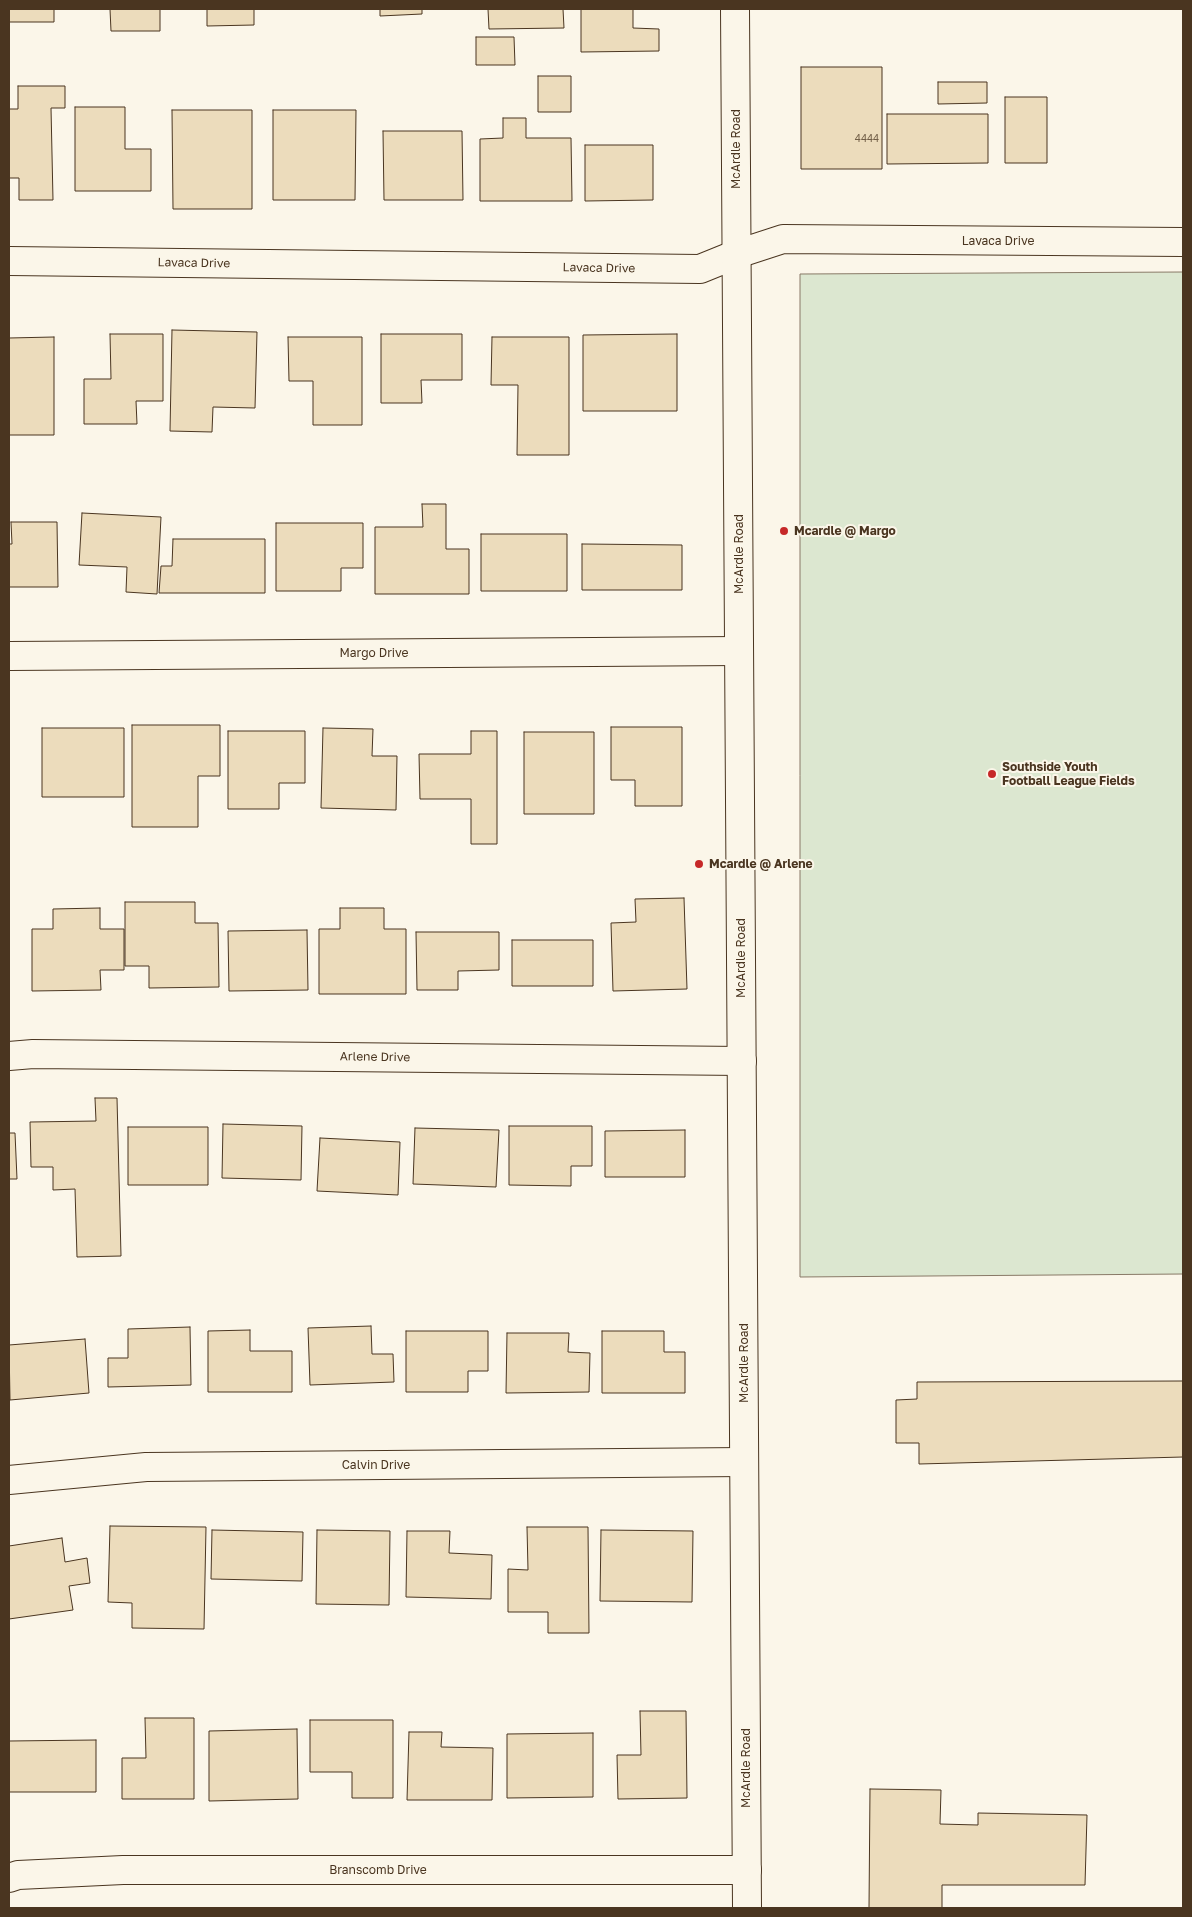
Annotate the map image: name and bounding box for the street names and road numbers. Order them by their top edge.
street label: McArdle Road [729,109,743,189]
street label: Lavaca Drive [962,234,1034,248]
street label: Lavaca Drive [158,255,230,271]
street label: Lavaca Drive [563,260,635,276]
street label: McArdle Road [732,514,746,594]
street label: Margo Drive [340,646,408,660]
street label: McArdle Road [734,918,748,998]
street label: Arlene Drive [340,1049,410,1065]
street label: McArdle Road [737,1323,751,1403]
street label: Calvin Drive [342,1458,410,1472]
street label: McArdle Road [739,1728,753,1808]
street label: Branscomb Drive [329,1863,427,1877]

